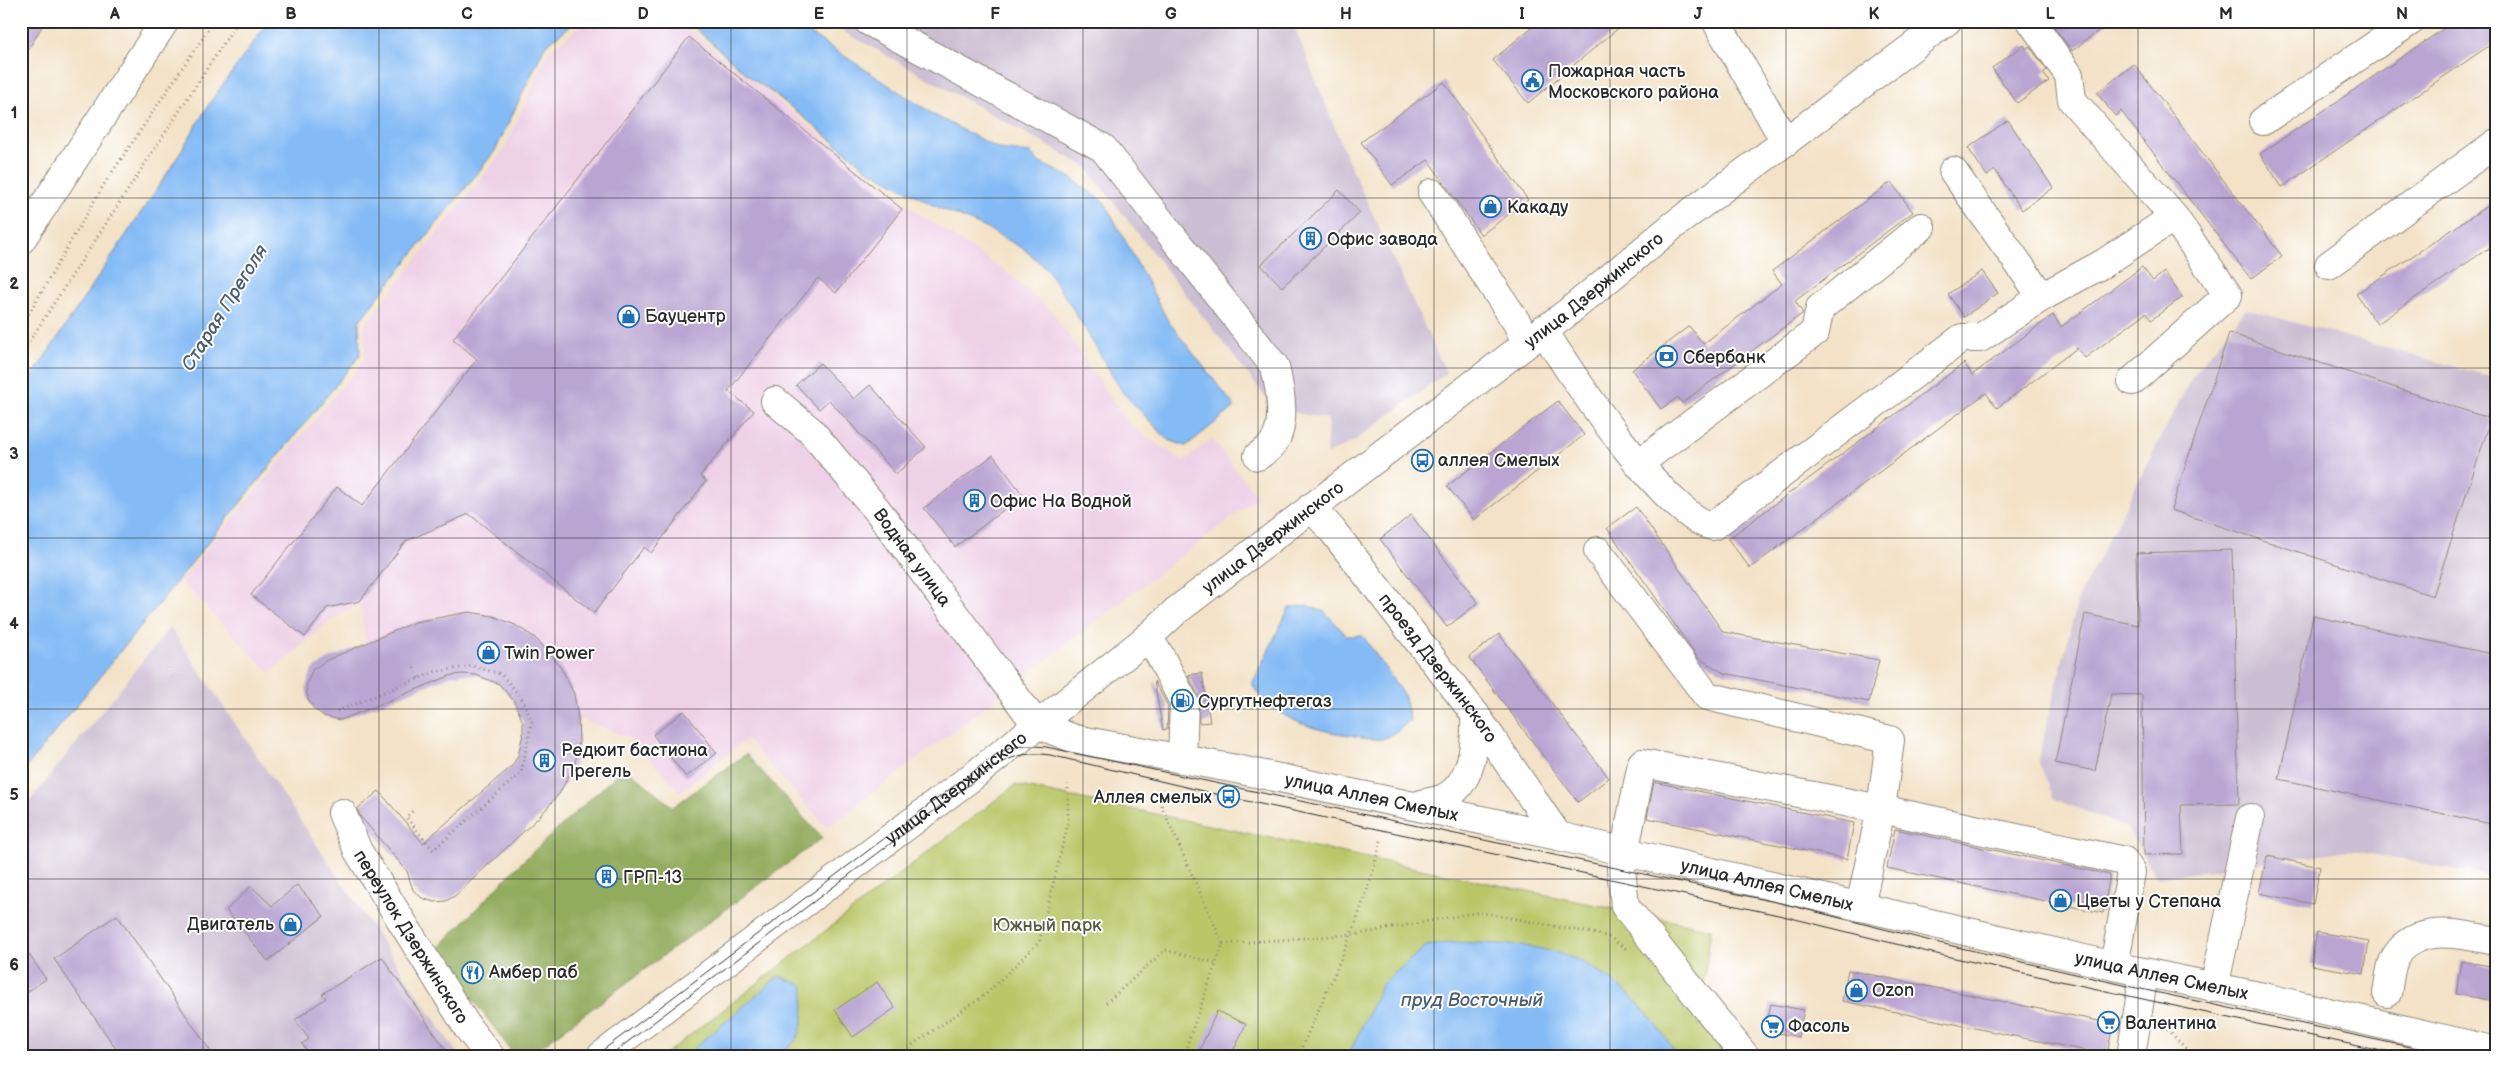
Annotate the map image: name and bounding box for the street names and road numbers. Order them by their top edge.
street label: улица Дзержинского [1520,228,1667,352]
street label: улица Дзержинского [1198,477,1348,598]
street label: Водная улица [869,504,956,611]
street label: проезд Дзержинского [1375,589,1502,746]
street label: улица Дзержинского [881,727,1031,849]
street label: улица Аллея Смелых [1283,769,1460,825]
street label: переулок Дзержинского [349,846,473,1027]
street label: улица Аллея Смелых [1679,855,1855,915]
street label: улица Аллея Смелых [2073,947,2250,1004]

